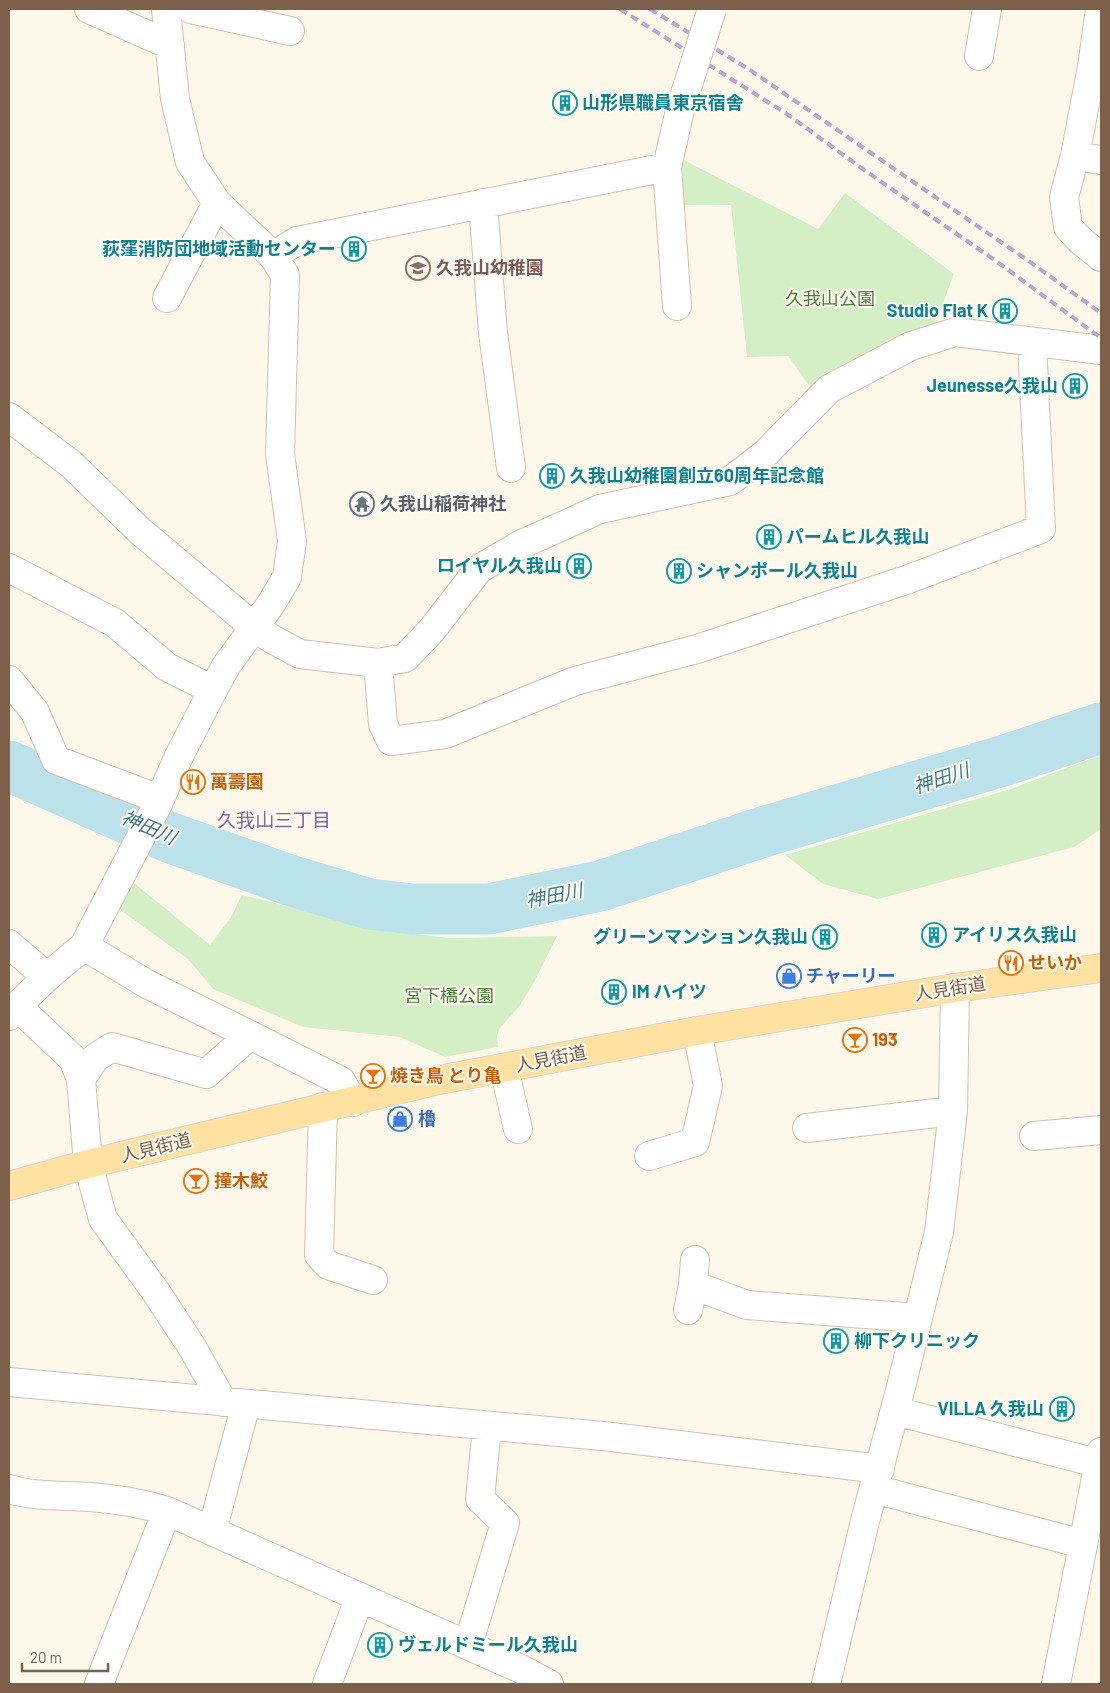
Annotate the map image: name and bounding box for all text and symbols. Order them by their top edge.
building icon: 山形県職員東京宿舎 [552,90,578,116]
place label: 山形県職員東京宿舎 [582,91,744,113]
building icon: 荻窪消防団地域活動センター [341,236,367,262]
place label: 荻窪消防団地域活動センター [102,237,336,259]
school or university icon: 久我山幼稚園 [405,255,431,281]
place label: 久我山幼稚園 [436,256,544,278]
park label: 久我山公園 [785,287,875,309]
building icon: Studio Flat K [992,298,1018,324]
place label: Studio Flat K [887,299,988,321]
building icon: Jeunesse久我山 [1062,373,1088,399]
place label: Jeunesse久我山 [927,374,1058,396]
building icon: 久我山幼稚園創立60周年記念館 [539,463,565,489]
place label: 久我山幼稚園創立60周年記念館 [570,464,824,486]
temple icon: 久我山稲荷神社 [349,491,375,517]
place label: 久我山稲荷神社 [380,492,506,514]
building icon: パームヒル久我山 [756,524,782,550]
place label: パームヒル久我山 [786,525,929,547]
building icon: ロイヤル久我山 [566,553,592,579]
place label: ロイヤル久我山 [437,554,562,576]
building icon: シャンポール久我山 [666,558,692,584]
place label: シャンポール久我山 [696,559,858,581]
water label: 神田川 [910,757,973,797]
restaurant icon: 萬壽園 [180,769,206,795]
place label: 萬壽園 [210,770,264,792]
water label: 神田川 [118,805,182,849]
district label: 久我山三丁目 [217,808,331,831]
water label: 神田川 [524,877,586,911]
building icon: アイリス久我山 [921,922,947,948]
place label: アイリス久我山 [952,923,1077,945]
building icon: グリーンマンション久我山 [812,924,838,950]
place label: グリーンマンション久我山 [593,925,808,947]
restaurant icon: せいか [998,950,1024,976]
place label: せいか [1028,951,1082,973]
shop icon: チャーリー [776,963,802,989]
place label: チャーリー [806,964,896,986]
street label: 人見街道 [913,972,987,1005]
building icon: IM ハイツ [601,979,627,1005]
place label: IM ハイツ [632,980,707,1002]
park label: 宮下橋公園 [404,984,494,1006]
bar icon: 193 [842,1027,868,1053]
place label: 193 [872,1028,898,1050]
street label: 人見街道 [513,1040,588,1076]
bar icon: 焼き鳥 とり亀 [360,1063,386,1089]
place label: 焼き鳥 とり亀 [390,1064,502,1086]
shop icon: 櫓 [387,1106,413,1132]
place label: 櫓 [418,1107,436,1129]
street label: 人見街道 [118,1128,193,1166]
bar icon: 撞木鮫 [183,1168,209,1194]
place label: 撞木鮫 [214,1169,268,1191]
building icon: 柳下クリニック [823,1328,849,1354]
place label: 柳下クリニック [854,1329,980,1351]
building icon: VILLA 久我山 [1049,1396,1075,1422]
place label: VILLA 久我山 [937,1397,1044,1419]
building icon: ヴェルドミール久我山 [367,1632,393,1658]
place label: ヴェルドミール久我山 [398,1633,578,1655]
scale bar [22,1640,109,1672]
text: 20 m [30,1648,62,1666]

